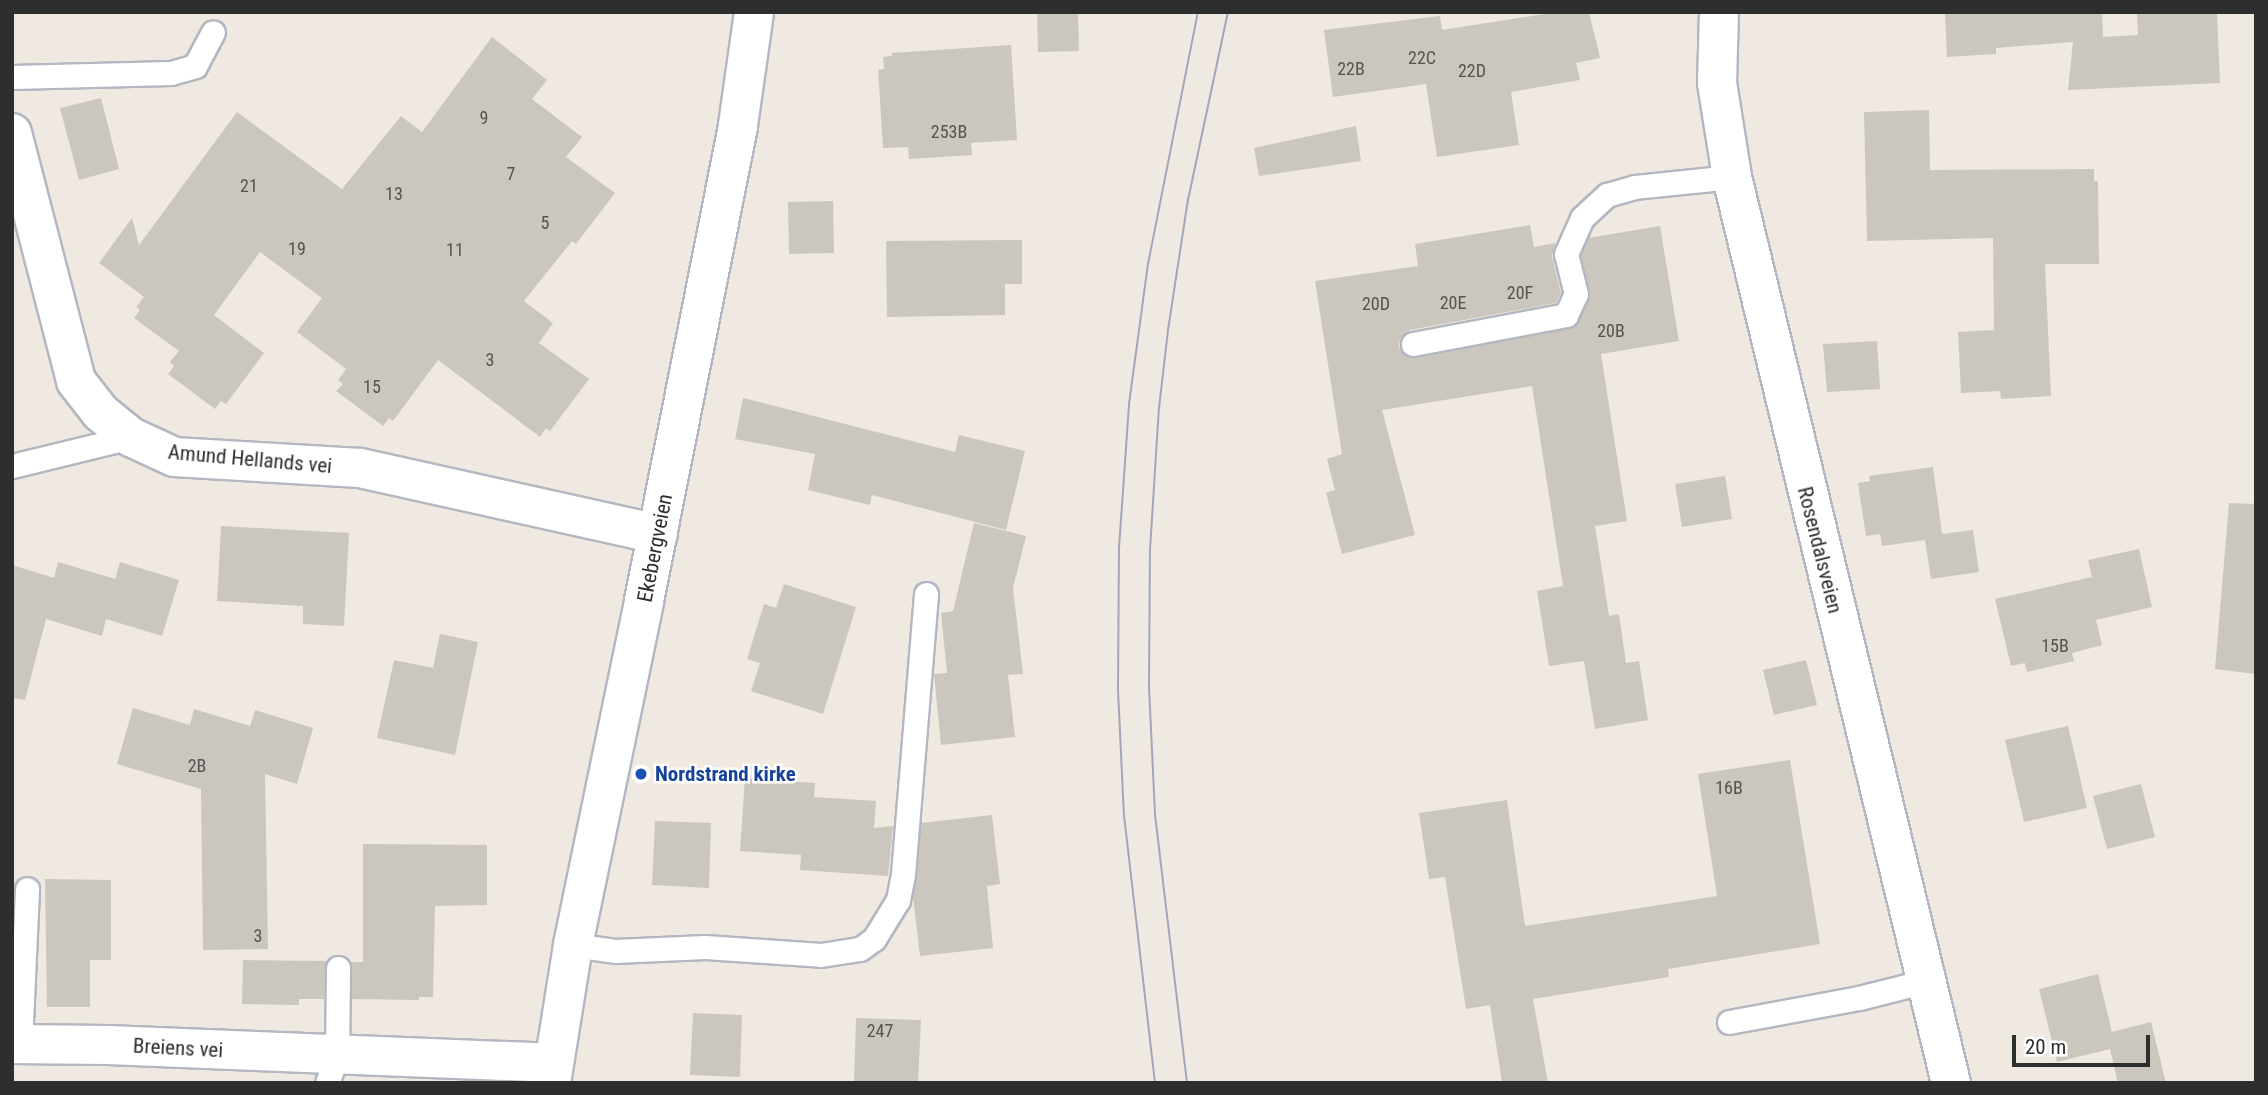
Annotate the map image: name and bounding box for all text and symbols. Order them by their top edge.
house number: 22C [1408,47,1436,69]
house number: 22B [1337,58,1365,80]
house number: 22D [1458,60,1486,82]
house number: 9 [480,107,488,129]
house number: 253B [931,121,967,143]
house number: 7 [507,163,515,185]
house number: 21 [240,175,258,197]
house number: 13 [385,183,403,205]
house number: 5 [541,212,549,234]
house number: 19 [288,238,306,260]
house number: 11 [446,239,464,261]
house number: 20F [1507,282,1533,304]
house number: 20E [1440,292,1466,314]
house number: 20D [1362,293,1390,315]
house number: 20B [1597,320,1625,342]
house number: 3 [486,349,494,371]
house number: 15 [363,376,381,398]
street label: Amund Hellands vei [167,439,333,479]
street label: Rosendalsveien [1792,484,1848,616]
street label: Ekebergveien [632,492,678,604]
house number: 15B [2041,635,2069,657]
house number: 2B [188,755,206,777]
place label: Nordstrand kirke [655,761,796,787]
marker: Nordstrand kirke [633,766,649,782]
house number: 16B [1715,777,1743,799]
house number: 3 [254,925,262,947]
house number: 247 [867,1020,893,1042]
scale bar [2016,1021,2154,1066]
street label: Breiens vei [132,1033,224,1063]
text: 20 m [2025,1035,2066,1059]

